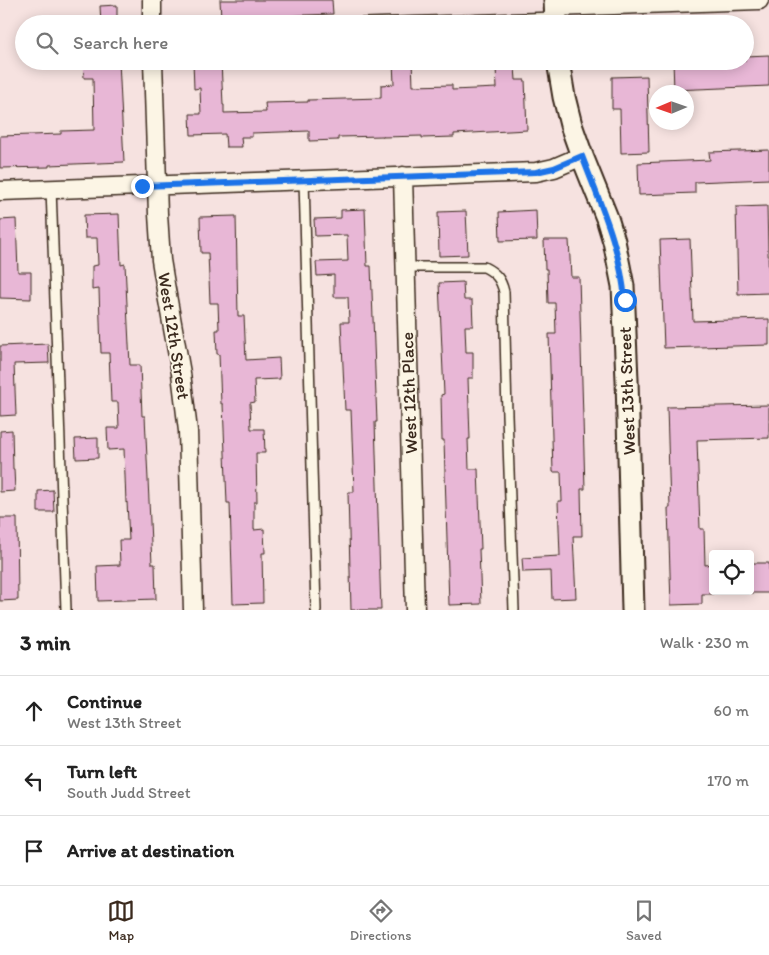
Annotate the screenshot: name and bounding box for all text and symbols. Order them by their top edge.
search box [15,15,754,70]
icon: search [33,29,61,57]
text: Search here [73,31,168,54]
north arrow [649,85,694,130]
route end [131,175,154,198]
street label: West 12th Street [153,271,195,401]
route start [614,289,637,312]
street label: West 13th Street [614,326,640,456]
street label: West 12th Place [396,332,422,454]
map controls [709,550,754,595]
button: locate [709,550,754,595]
text: 3 min [20,630,70,655]
text: Walk · 230 m [660,633,749,652]
text: Continue [67,690,142,713]
icon: ahead [20,697,48,725]
text: 60 m [714,701,749,720]
text: West 13th Street [67,713,181,732]
text: Turn left [67,760,137,783]
icon: left [20,767,48,795]
text: 170 m [707,771,749,790]
text: South Judd Street [67,783,191,802]
icon: arrive [20,837,48,865]
text: Arrive at destination [67,839,234,862]
tab: Map [107,897,135,944]
tab: Directions [350,897,411,944]
tab: Saved [626,897,662,944]

